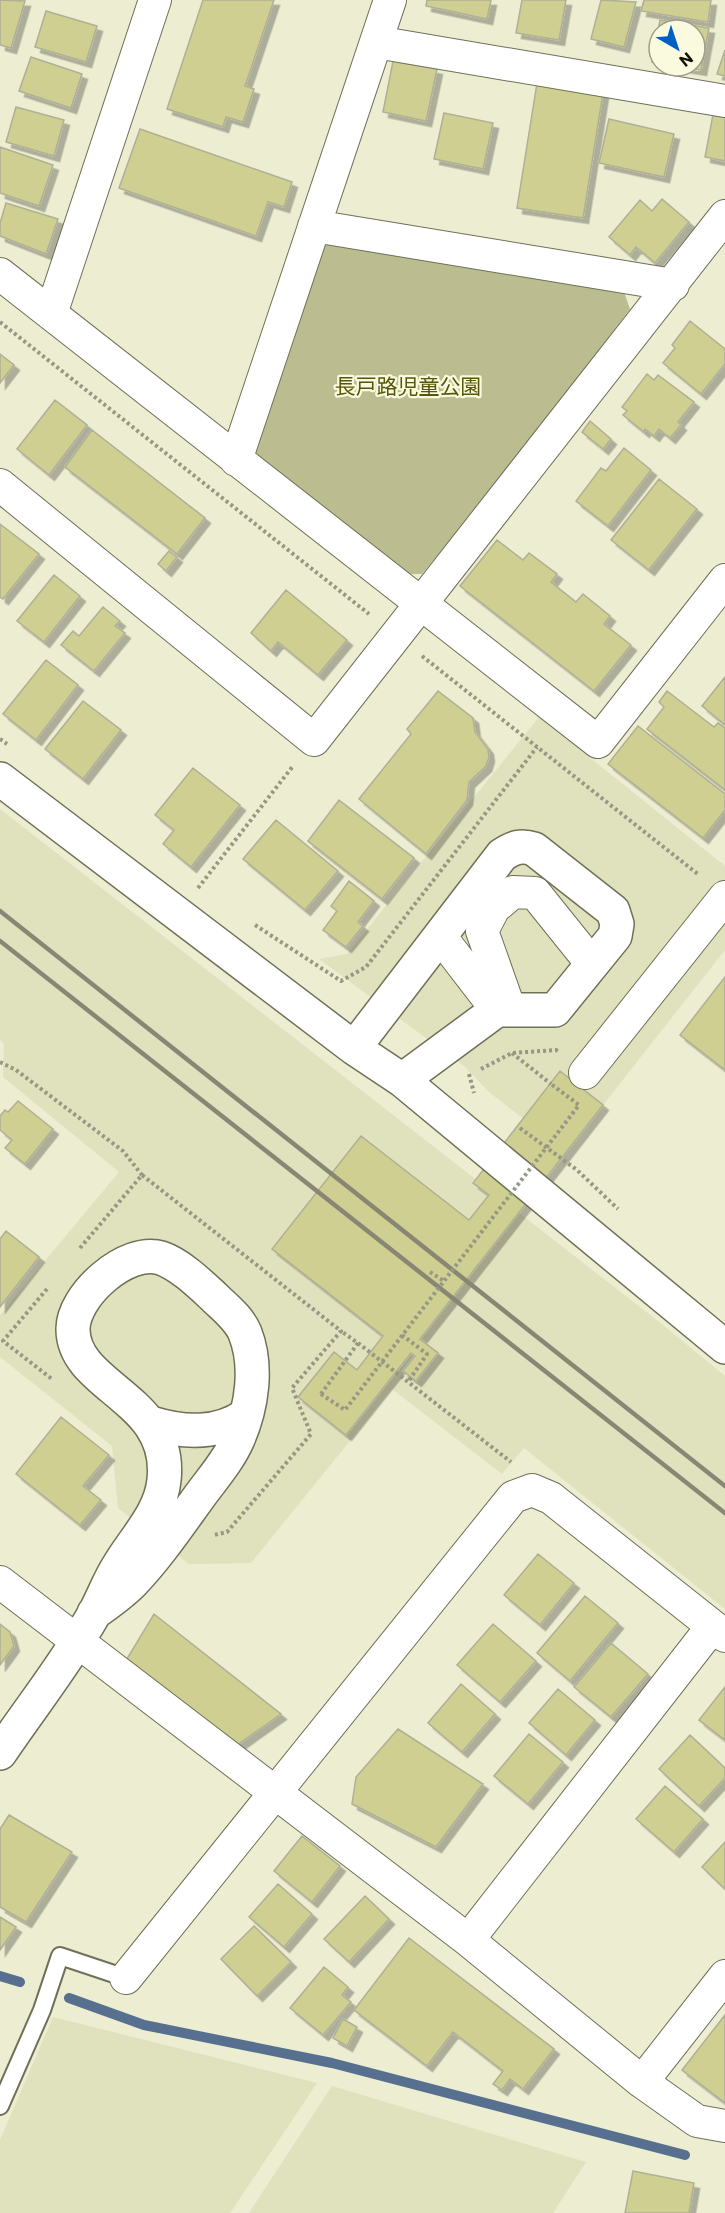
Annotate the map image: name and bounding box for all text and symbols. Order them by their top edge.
north arrow [647,18,707,78]
text: N [676,49,697,71]
park label: 長戸路児童公園 [335,373,482,398]

